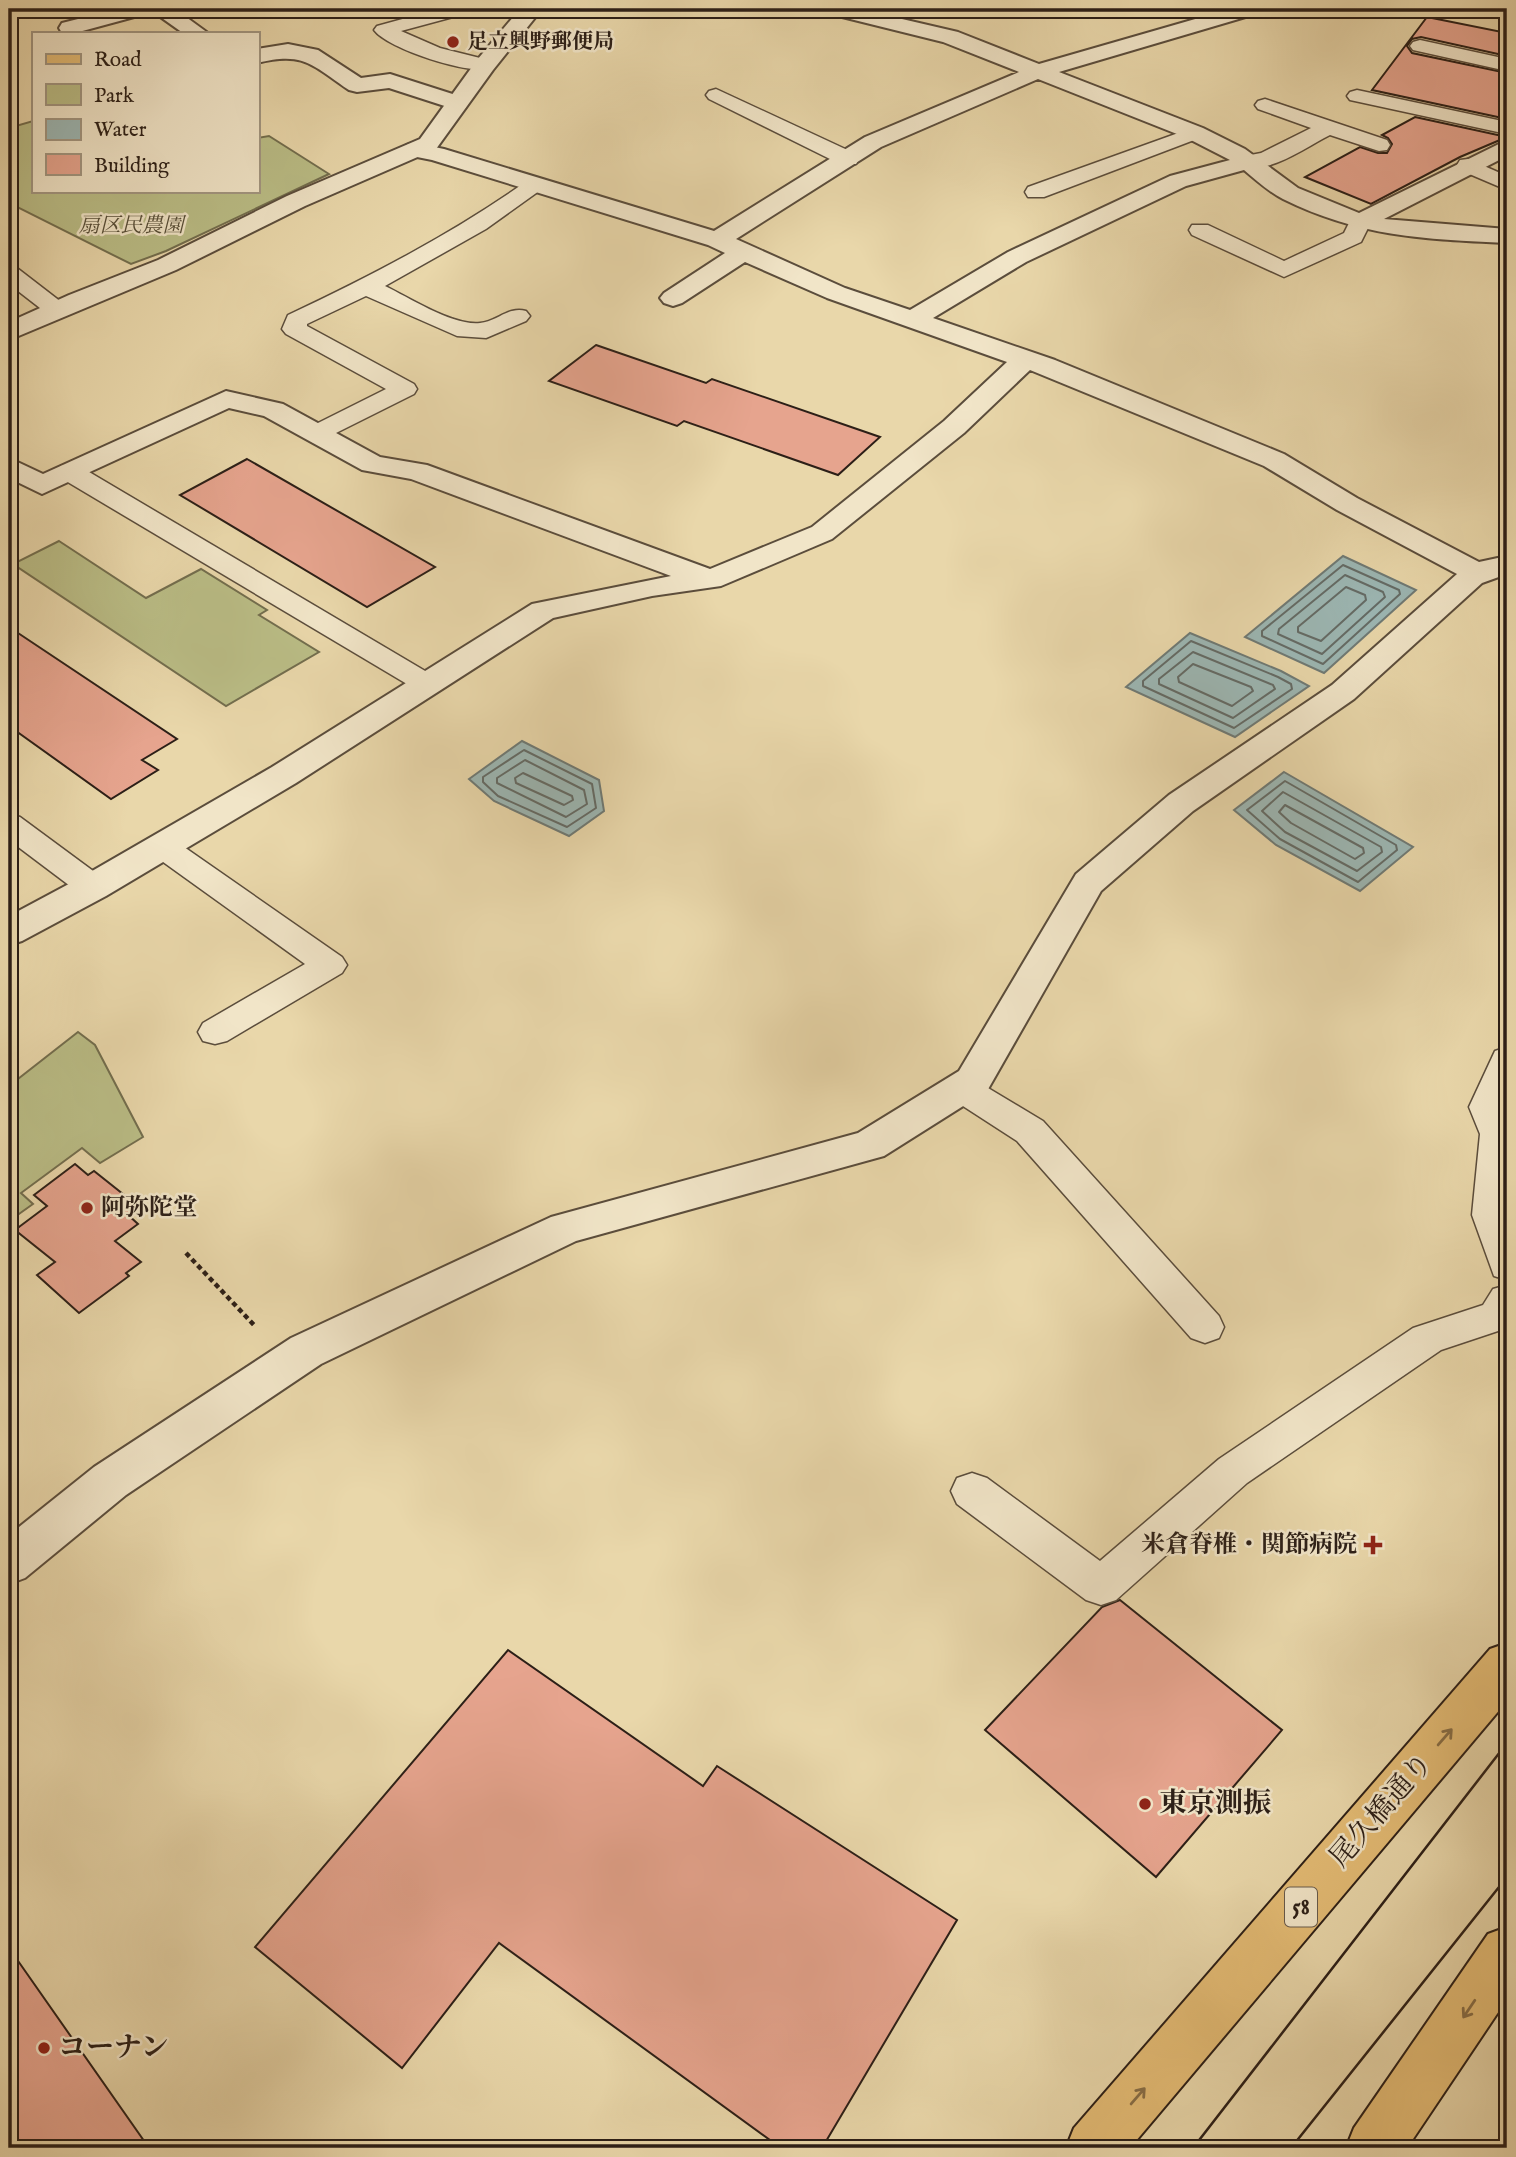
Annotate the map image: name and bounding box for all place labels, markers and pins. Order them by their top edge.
place label: 足立興野郵便局 [467,29,614,56]
marker: 足立興野郵便局 [445,34,461,50]
place label: 阿弥陀堂 [101,1193,197,1224]
marker: 阿弥陀堂 [79,1200,95,1216]
place label: 米倉脊椎・関節病院 [1141,1530,1357,1561]
marker: 米倉脊椎・関節病院 [1363,1535,1383,1555]
place label: 東京測振 [1159,1787,1271,1822]
marker: 東京測振 [1137,1796,1153,1812]
place label: コーナン [58,2031,169,2066]
marker: コーナン [36,2040,52,2056]

